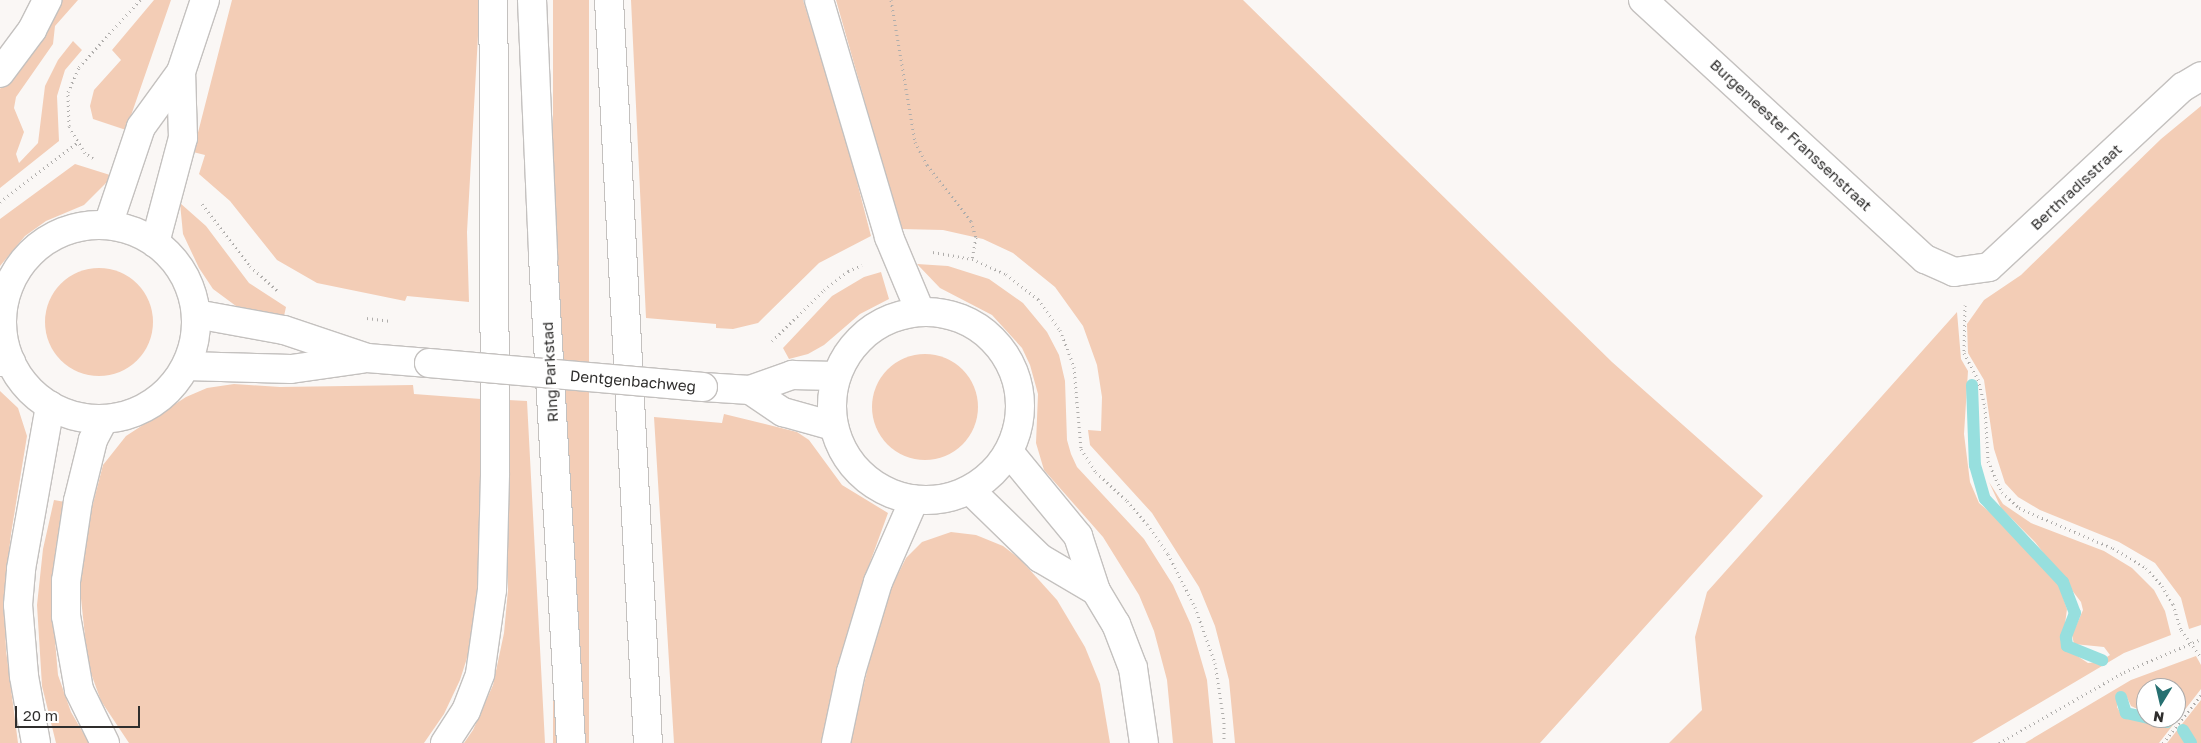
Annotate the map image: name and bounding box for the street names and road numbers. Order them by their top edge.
street label: Burgemeester Franssenstraat [1707,55,1875,215]
street label: Berthradisstraat [2027,140,2125,234]
street label: Ring Parkstad [538,321,562,423]
street label: Dentgenbachweg [569,367,697,395]

